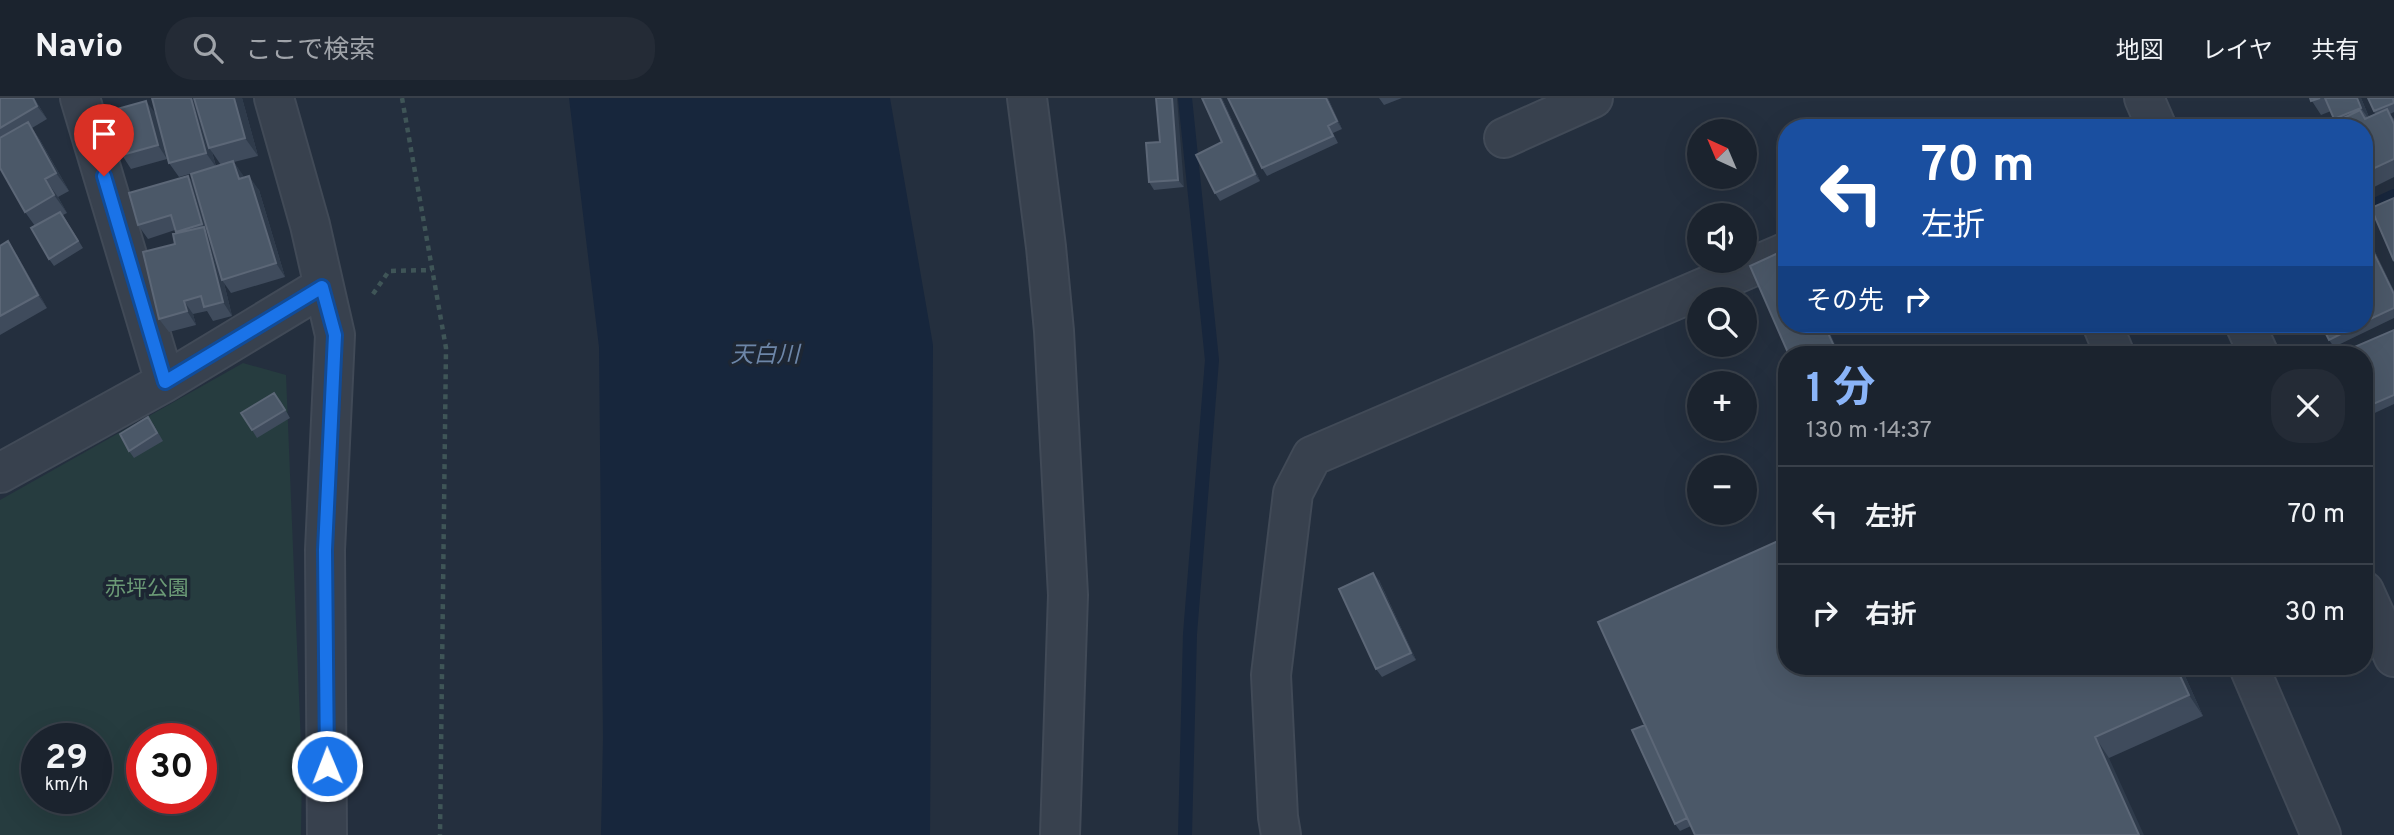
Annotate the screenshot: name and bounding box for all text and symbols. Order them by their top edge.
search box [165,17,655,80]
text: Navio [35,27,123,69]
icon: search [189,29,227,67]
text: ここで検索 [245,35,375,68]
text: 地図 [2116,37,2164,67]
text: レイヤ [2202,37,2273,67]
text: 共有 [2311,37,2359,67]
pin [74,104,134,176]
icon: arrive [85,115,123,153]
north arrow [1687,119,1757,189]
map controls [1687,119,1757,525]
text: 70 m [1921,137,2035,199]
icon: left [1806,147,1897,238]
button: sound [1687,203,1757,273]
text: 左折 [1921,207,1985,247]
icon: right [1898,280,1936,318]
text: その先 [1806,286,1884,319]
button: search [1687,287,1757,357]
water label: 天白川 [731,342,803,371]
text: 1 分 [1806,364,1875,417]
button: close [2271,369,2345,443]
button: + [1687,371,1757,441]
text: 130 m · 14:37 [1806,417,1932,446]
button: − [1687,455,1757,525]
icon: left [1806,496,1844,534]
text: 70 m [2287,499,2345,532]
text: 左折 [1865,502,1917,535]
park label: 赤坪公園 [105,576,189,603]
icon: right [1806,594,1844,632]
text: 30 m [2285,597,2345,630]
text: 右折 [1865,600,1917,633]
speed limit sign: 30 [126,723,217,814]
position arrow [290,729,364,803]
text: 29 [45,737,88,781]
text: km/h [45,774,88,797]

